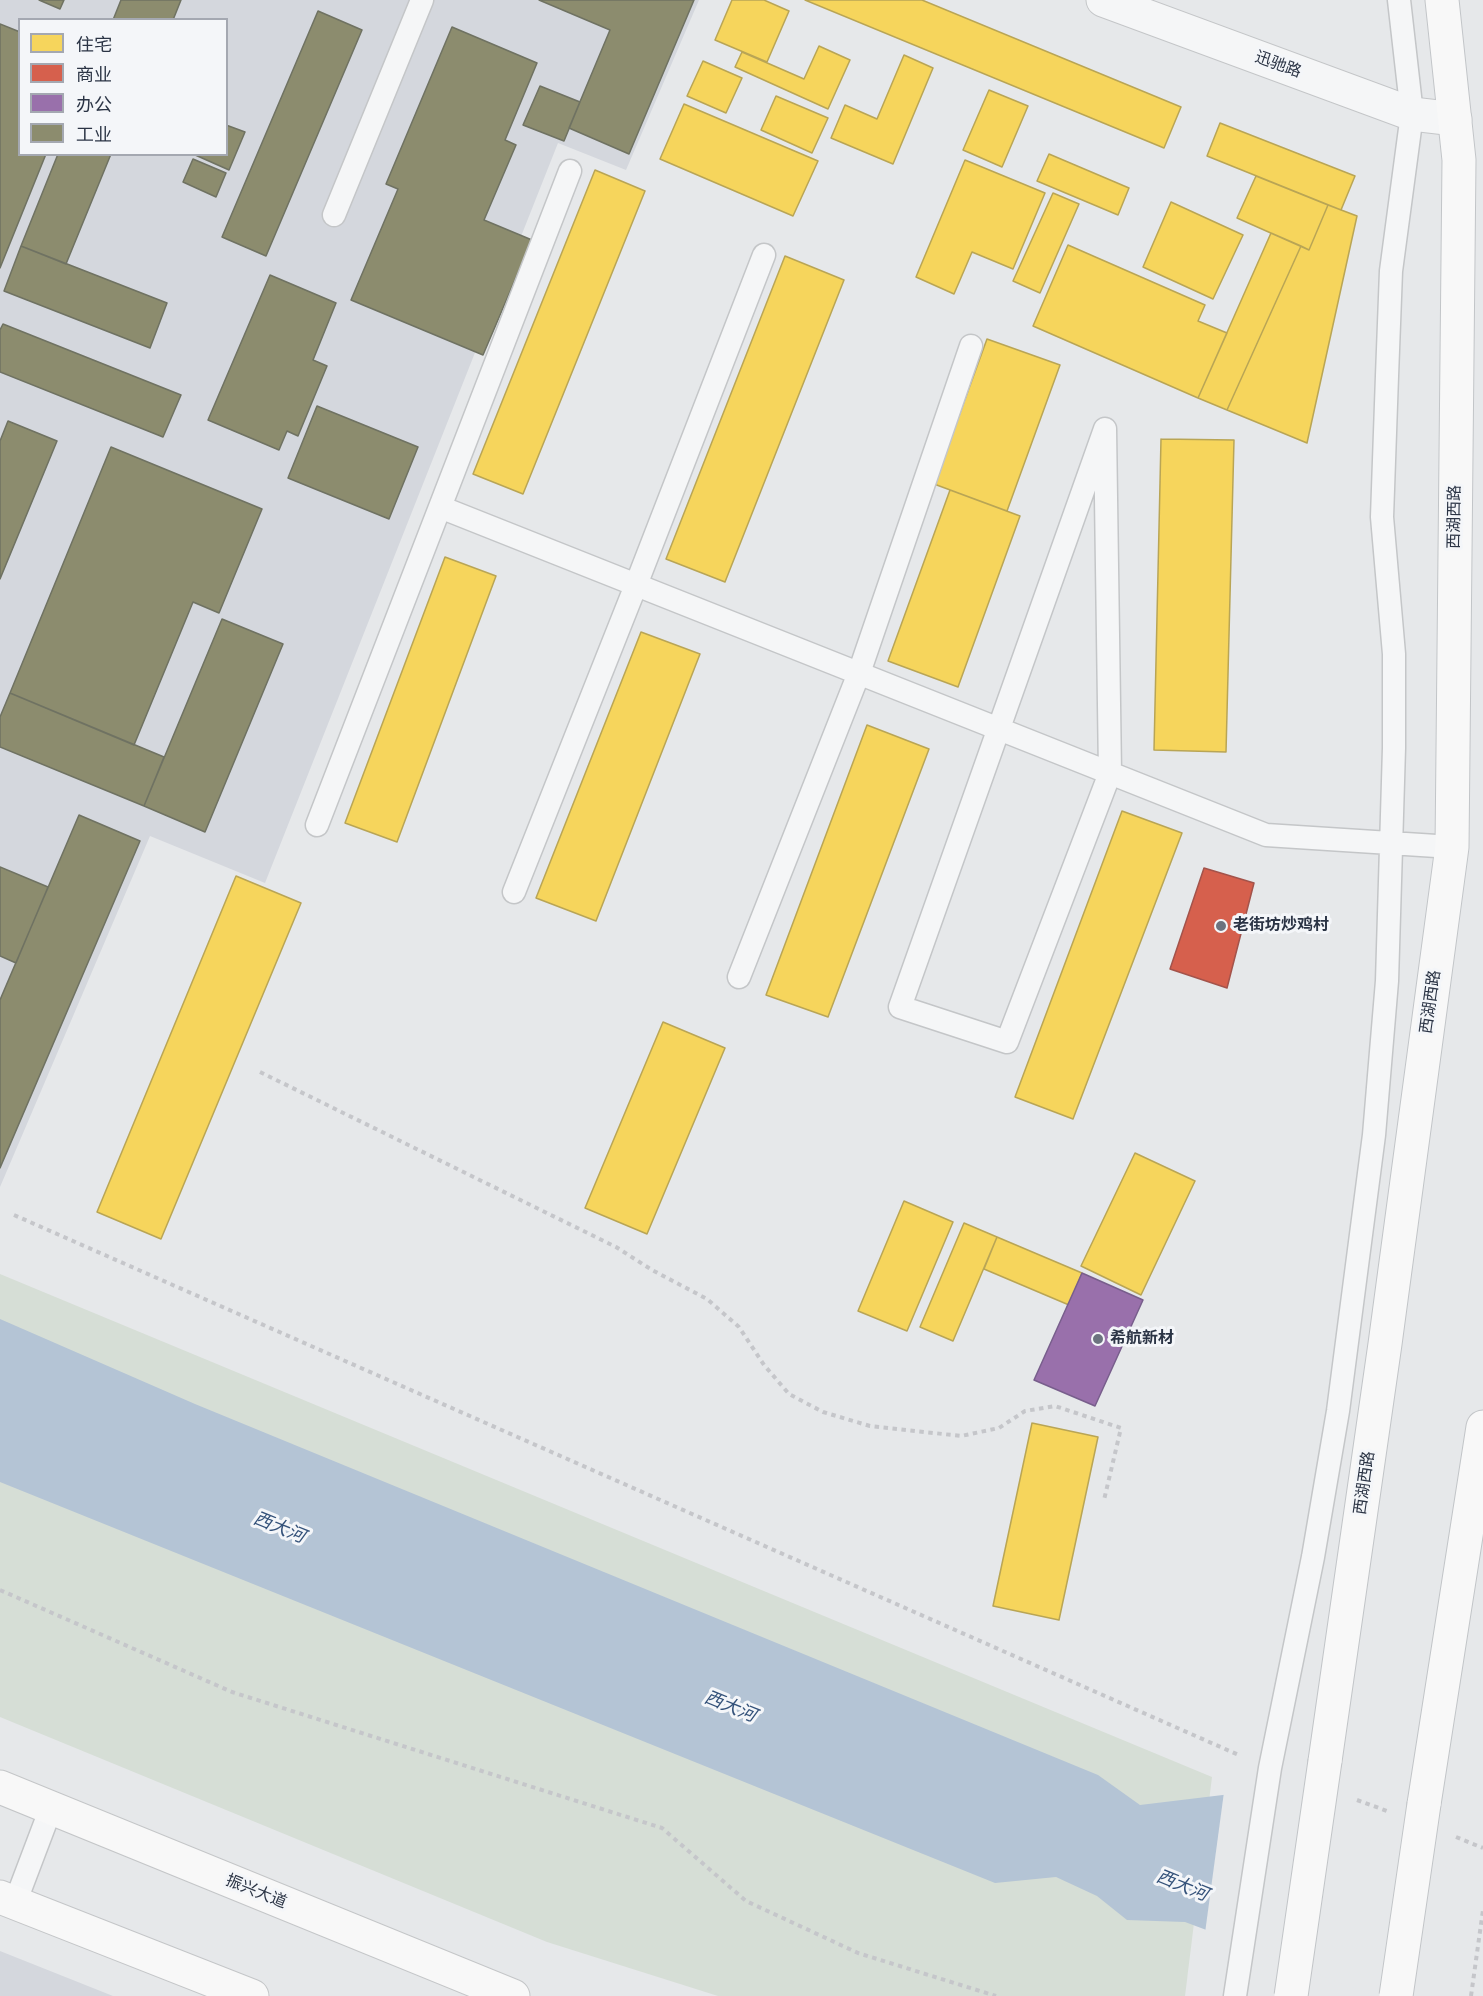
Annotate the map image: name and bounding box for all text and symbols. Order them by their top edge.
legend [18,18,228,156]
text: 住宅 [76,33,112,56]
street label: 迅驰路 [1252,48,1304,82]
text: 商业 [76,63,112,86]
text: 办公 [76,93,112,116]
text: 工业 [76,123,112,146]
street label: 西湖西路 [1445,485,1465,549]
place label: 老街坊炒鸡村 [1233,916,1329,936]
marker: 老街坊炒鸡村 [1214,919,1228,933]
street label: 西湖西路 [1417,969,1445,1035]
place label: 希航新材 [1110,1329,1174,1349]
marker: 希航新材 [1091,1332,1105,1346]
street label: 西湖西路 [1351,1450,1379,1516]
water label: 西大河 [250,1508,308,1548]
water label: 西大河 [701,1687,759,1727]
water label: 西大河 [1153,1866,1211,1906]
street label: 振兴大道 [223,1871,289,1913]

